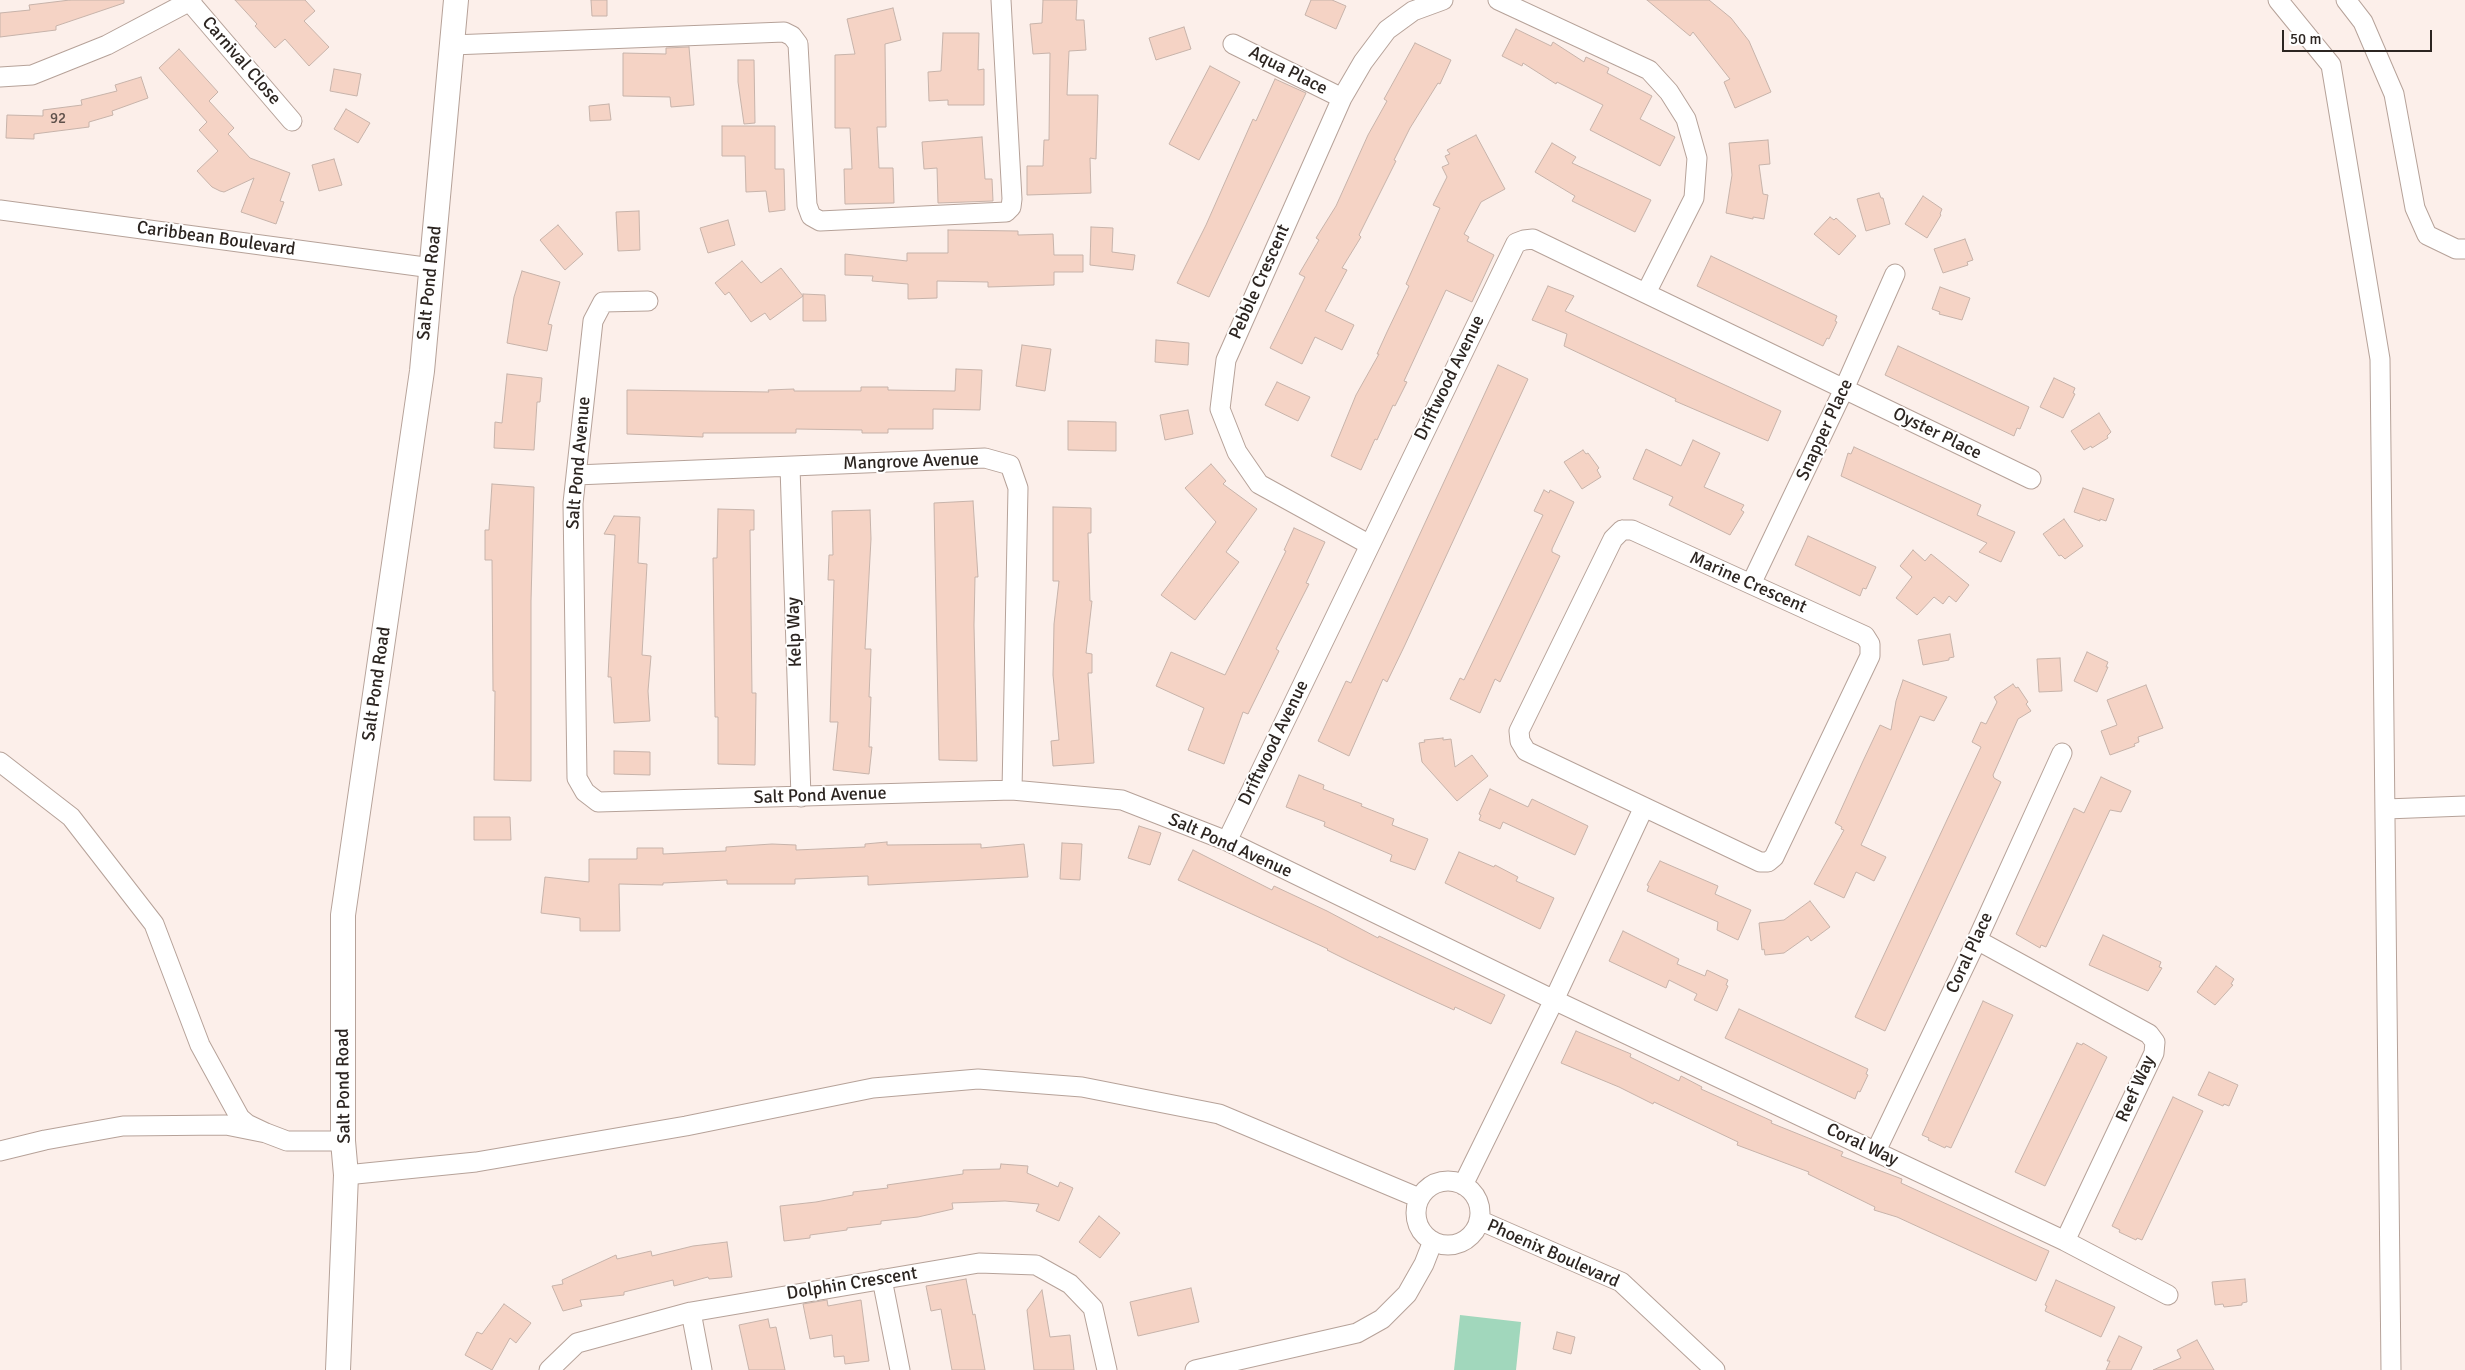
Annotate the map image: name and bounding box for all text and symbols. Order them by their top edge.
street label: Carnival Close [197,12,285,110]
scale bar [2285,20,2435,52]
text: 50 m [2290,30,2321,48]
street label: Aqua Place [1245,42,1331,100]
house number: 92 [50,110,66,128]
street label: Caribbean Boulevard [135,217,297,261]
street label: Pebble Crescent [1225,221,1295,343]
street label: Salt Pond Road [413,225,447,341]
street label: Driftwood Avenue [1410,312,1490,444]
street label: Snapper Place [1792,376,1858,484]
street label: Salt Pond Avenue [562,396,596,530]
street label: Oyster Place [1889,403,1985,465]
street label: Mangrove Avenue [843,449,979,475]
street label: Marine Crescent [1686,548,1810,618]
street label: Kelp Way [783,597,807,667]
street label: Salt Pond Road [358,625,396,743]
street label: Driftwood Avenue [1234,677,1314,809]
street label: Salt Pond Avenue [753,783,887,809]
street label: Salt Pond Avenue [1165,809,1295,883]
street label: Coral Place [1942,909,1998,997]
street label: Salt Pond Road [332,1028,356,1144]
street label: Reef Way [2112,1052,2160,1126]
street label: Coral Way [1823,1119,1901,1171]
street label: Phoenix Boulevard [1484,1215,1622,1293]
street label: Dolphin Crescent [785,1263,919,1305]

